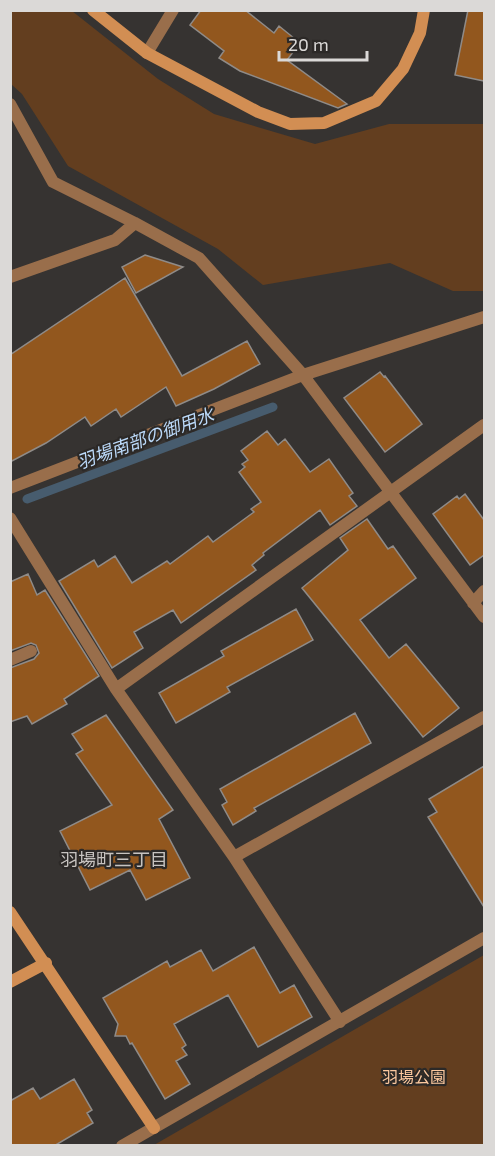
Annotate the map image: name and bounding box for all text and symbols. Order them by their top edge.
scale bar [279,24,368,62]
text: 20 m [288,33,329,55]
water label: 羽場南部の御用水 [74,402,218,473]
district label: 羽場町三丁目 [60,848,168,870]
park label: 羽場公園 [382,1067,446,1086]

